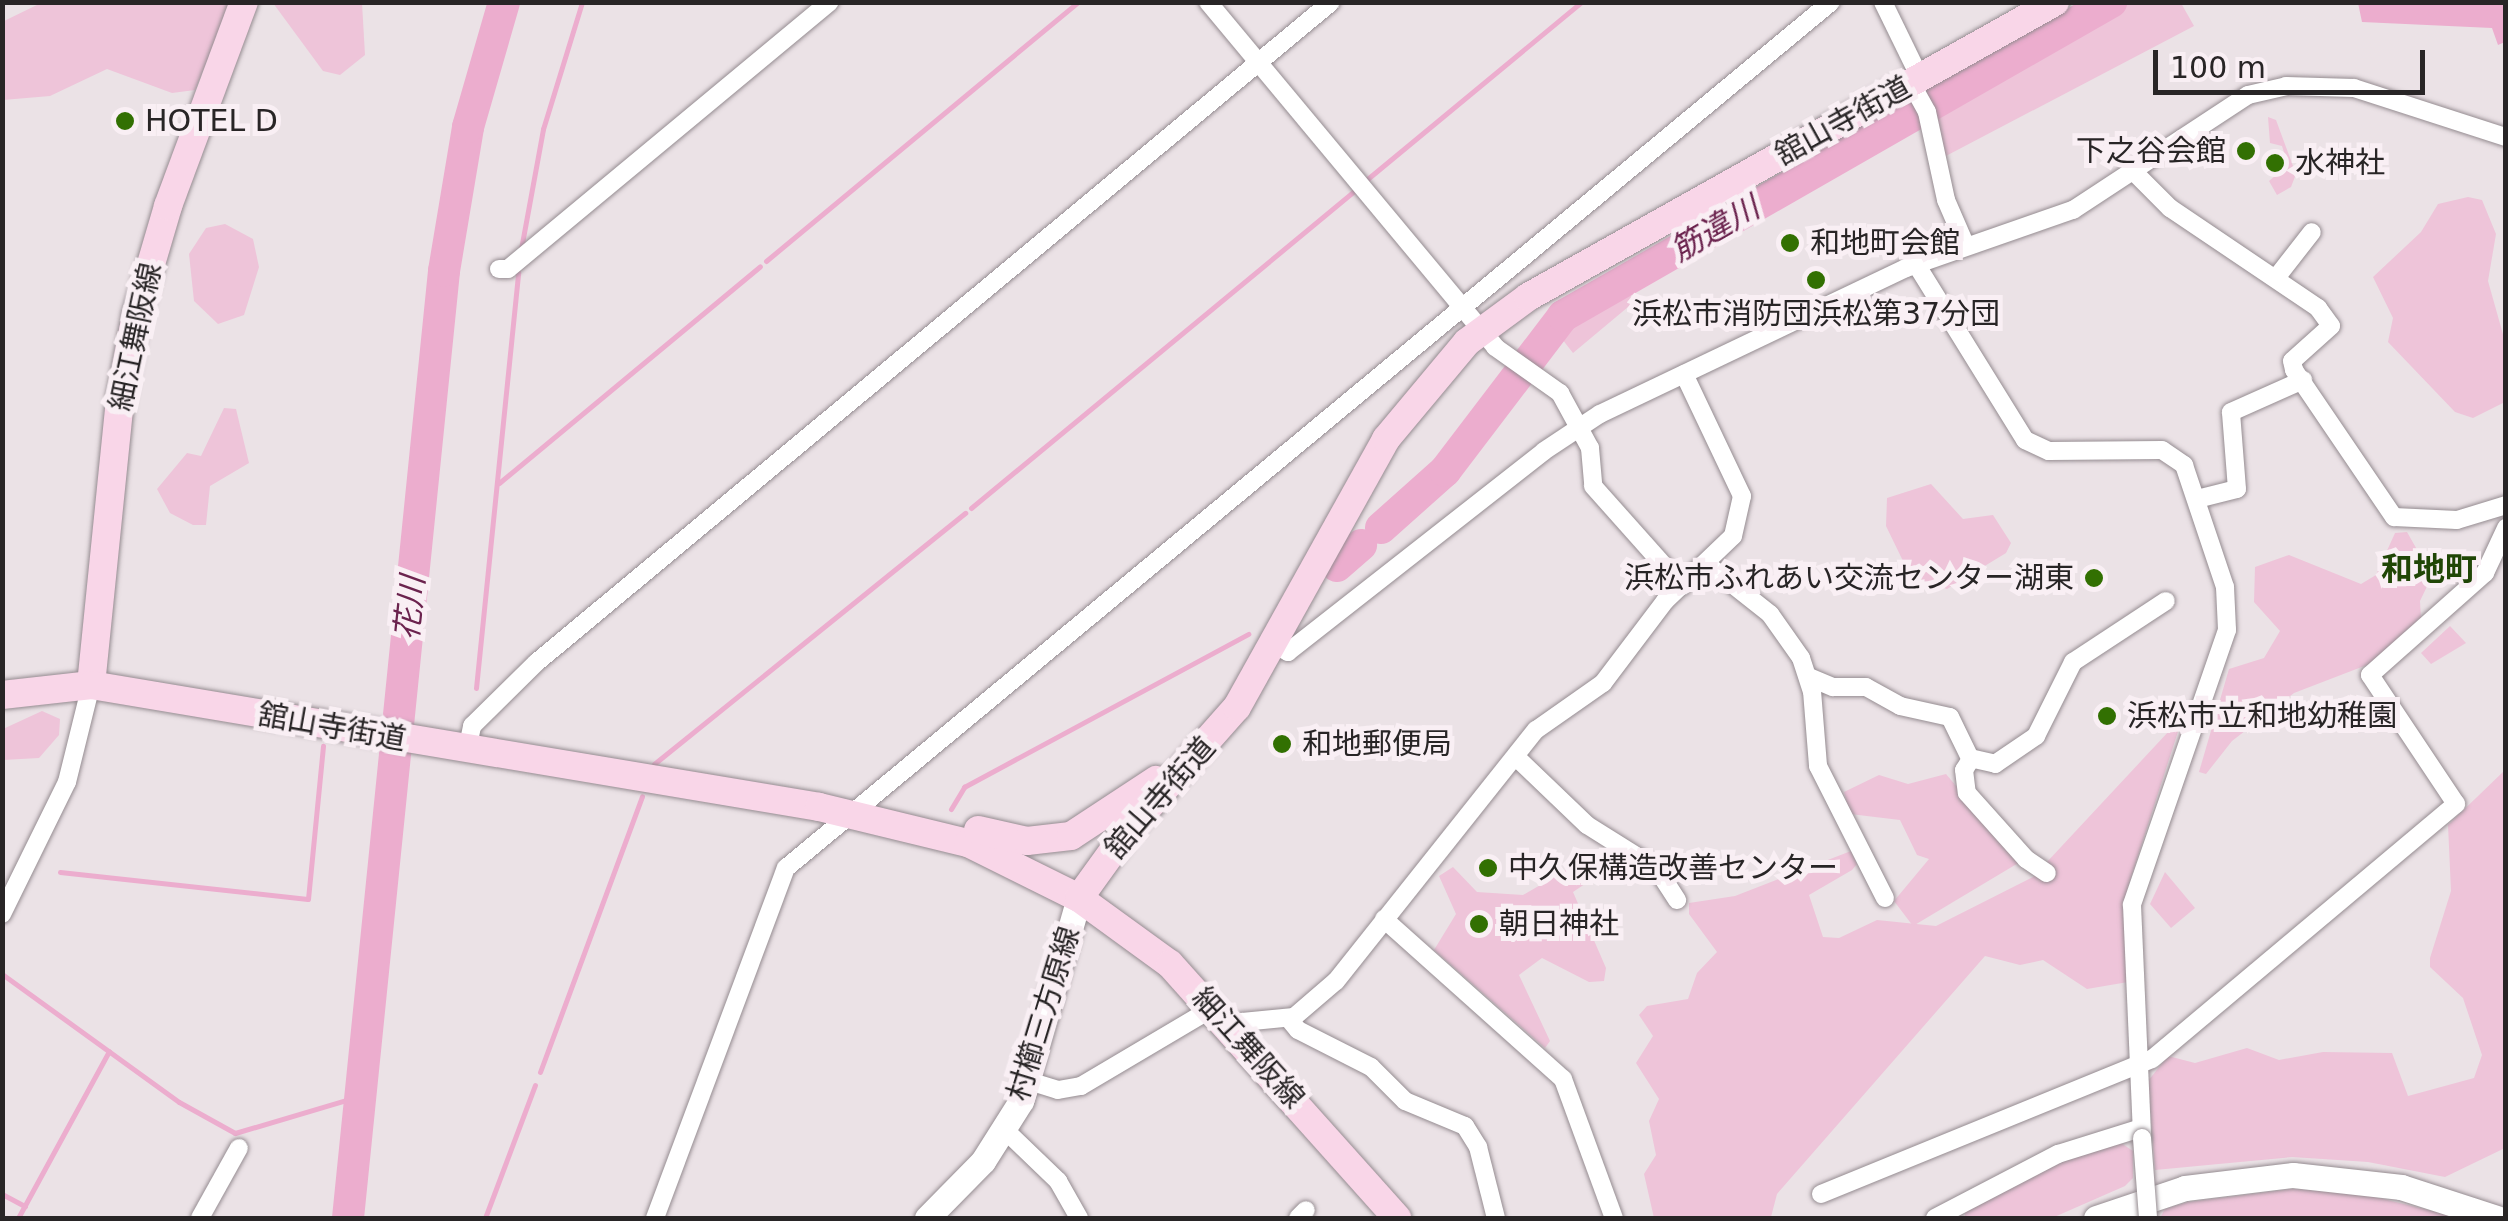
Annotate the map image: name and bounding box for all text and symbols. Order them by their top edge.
scale bar [2158,30,2430,92]
text: 100 m [2170,50,2266,85]
street label: 舘山寺街道 [1769,69,1917,173]
place label: HOTEL D [145,103,278,139]
marker: HOTEL D [114,110,136,132]
place label: 下之谷会館 [2076,133,2226,169]
marker: 下之谷会館 [2235,140,2257,162]
place label: 水神社 [2295,145,2385,181]
marker: 水神社 [2264,152,2286,174]
water label: 筋違川 [1664,188,1766,270]
place label: 和地町会館 [1810,225,1960,261]
marker: 和地町会館 [1779,232,1801,254]
street label: 細江舞阪線 [103,260,169,414]
marker: 浜松市消防団浜松第37分団 [1805,269,1827,291]
place label: 浜松市消防団浜松第37分団 [1632,296,2000,332]
district label: 和地町 [2381,550,2477,588]
place label: 浜松市ふれあい交流センター湖東 [1624,560,2074,596]
marker: 浜松市ふれあい交流センター湖東 [2083,567,2105,589]
water label: 花川 [388,574,432,642]
street label: 舘山寺街道 [255,696,409,758]
place label: 浜松市立和地幼稚園 [2127,698,2397,734]
marker: 浜松市立和地幼稚園 [2096,705,2118,727]
place label: 和地郵便局 [1302,726,1452,762]
street label: 舘山寺街道 [1097,730,1223,866]
marker: 和地郵便局 [1271,733,1293,755]
place label: 中久保構造改善センター [1508,850,1838,886]
marker: 中久保構造改善センター [1477,857,1499,879]
place label: 朝日神社 [1499,906,1619,942]
marker: 朝日神社 [1468,913,1490,935]
street label: 村櫛三方原線 [1000,923,1088,1105]
street label: 細江舞阪線 [1184,980,1312,1116]

